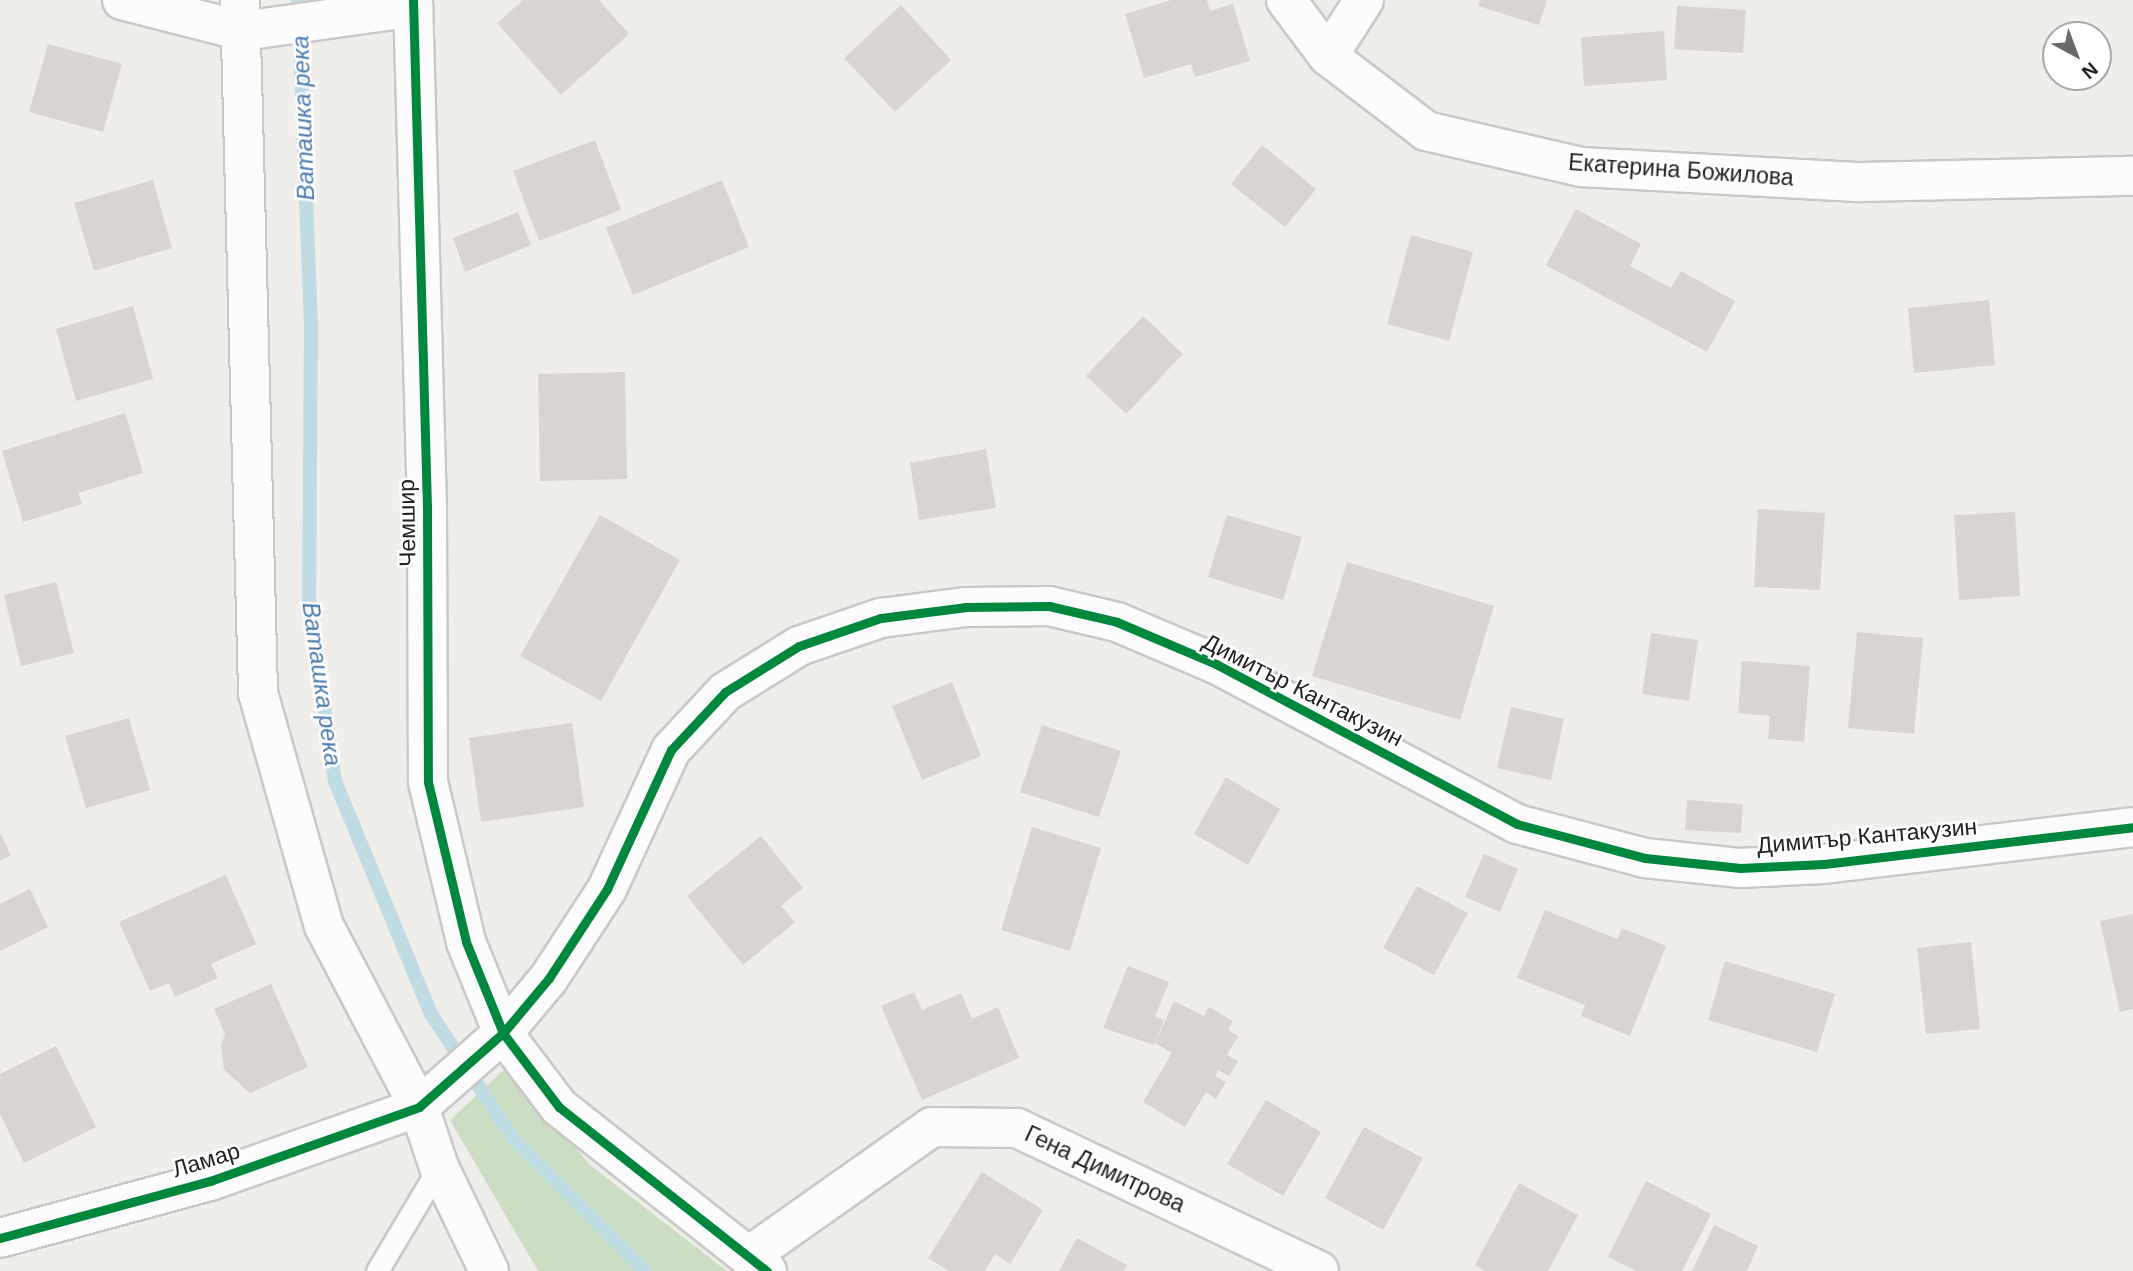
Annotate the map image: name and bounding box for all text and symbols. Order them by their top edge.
north arrow [2042,21,2112,91]
water label: Ваташка река [286,35,320,201]
text: N [2078,58,2102,83]
street label: Екатерина Божилова [1567,148,1795,192]
street label: Чемшир [392,479,422,567]
water label: Ваташка река [296,600,348,768]
street label: Димитър Кантакузин [1198,628,1408,752]
street label: Димитър Кантакузин [1756,813,1978,859]
street label: Гена Димитрова [1021,1120,1189,1218]
street label: Ламар [169,1137,243,1183]

